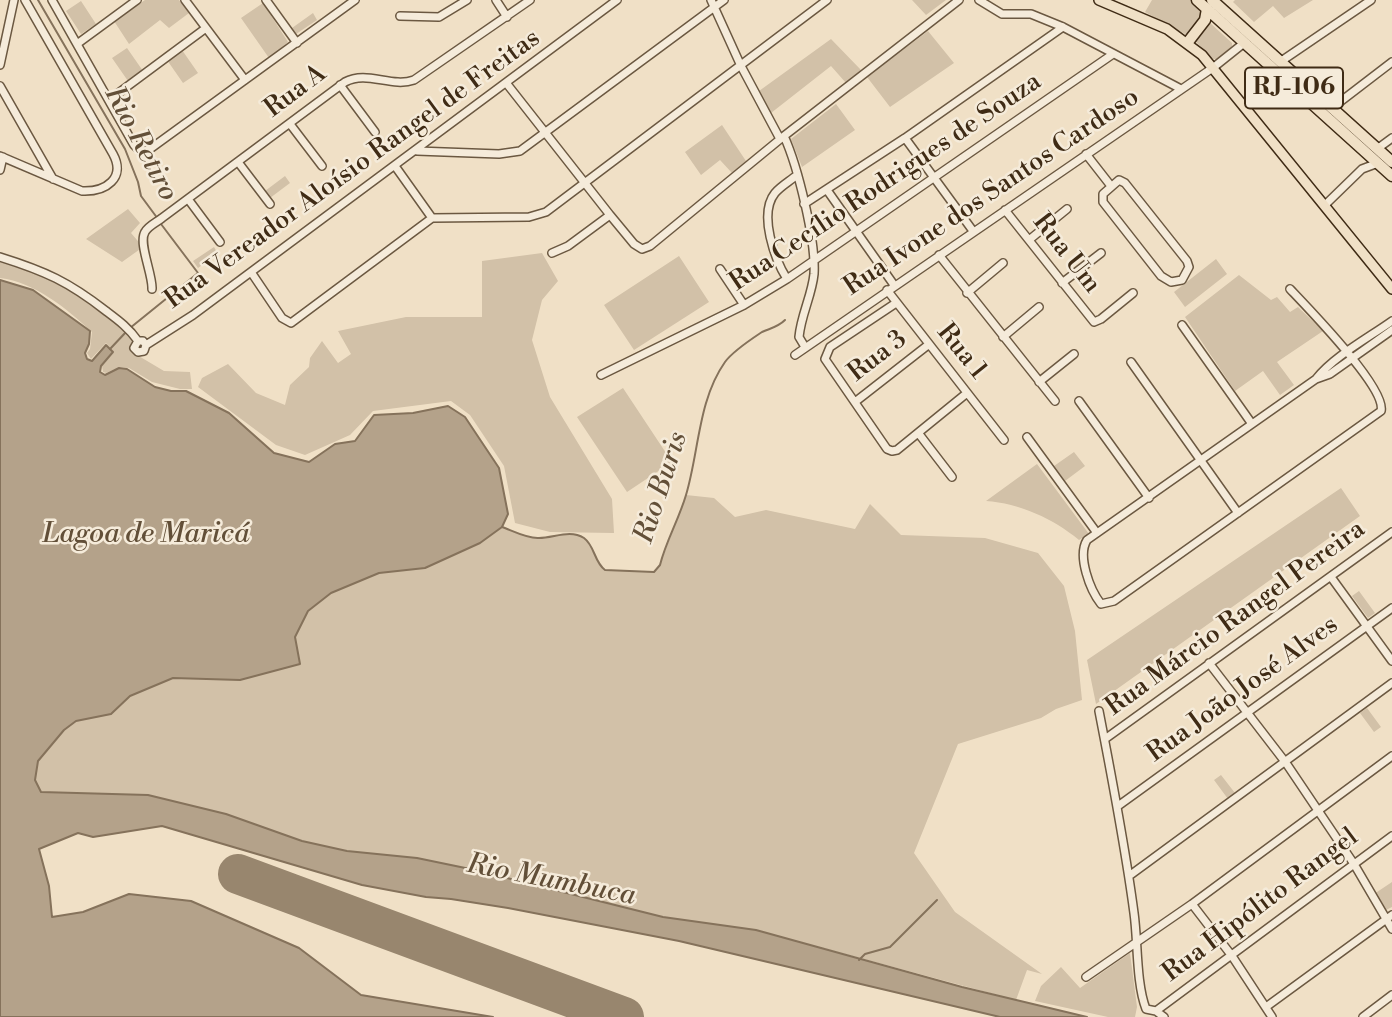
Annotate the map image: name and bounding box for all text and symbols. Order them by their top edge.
street label: Rua Vereador Aloísio Rangel de Freitas [159,23,547,317]
street label: Rua A [259,59,333,125]
street label: Rua Cecílio Rodrigues de Souza [724,67,1048,299]
road number: RJ-106 [1245,68,1343,108]
water label: Rio Retiro [96,81,184,207]
street label: Rua Ivone dos Santos Cardoso [838,82,1146,304]
street label: Rua Um [1025,208,1107,300]
street label: Rua 1 [929,318,993,386]
street label: Rua 3 [843,324,913,390]
water label: Rio Buris [628,428,696,548]
street label: Rua Márcio Rangel Pereira [1100,514,1372,724]
water label: Lagoa de Maricá [43,518,249,552]
street label: Rua João José Alves [1141,610,1345,770]
street label: Rua Hipólito Rangel [1157,822,1365,990]
water label: Rio Mumbuca [464,848,638,914]

